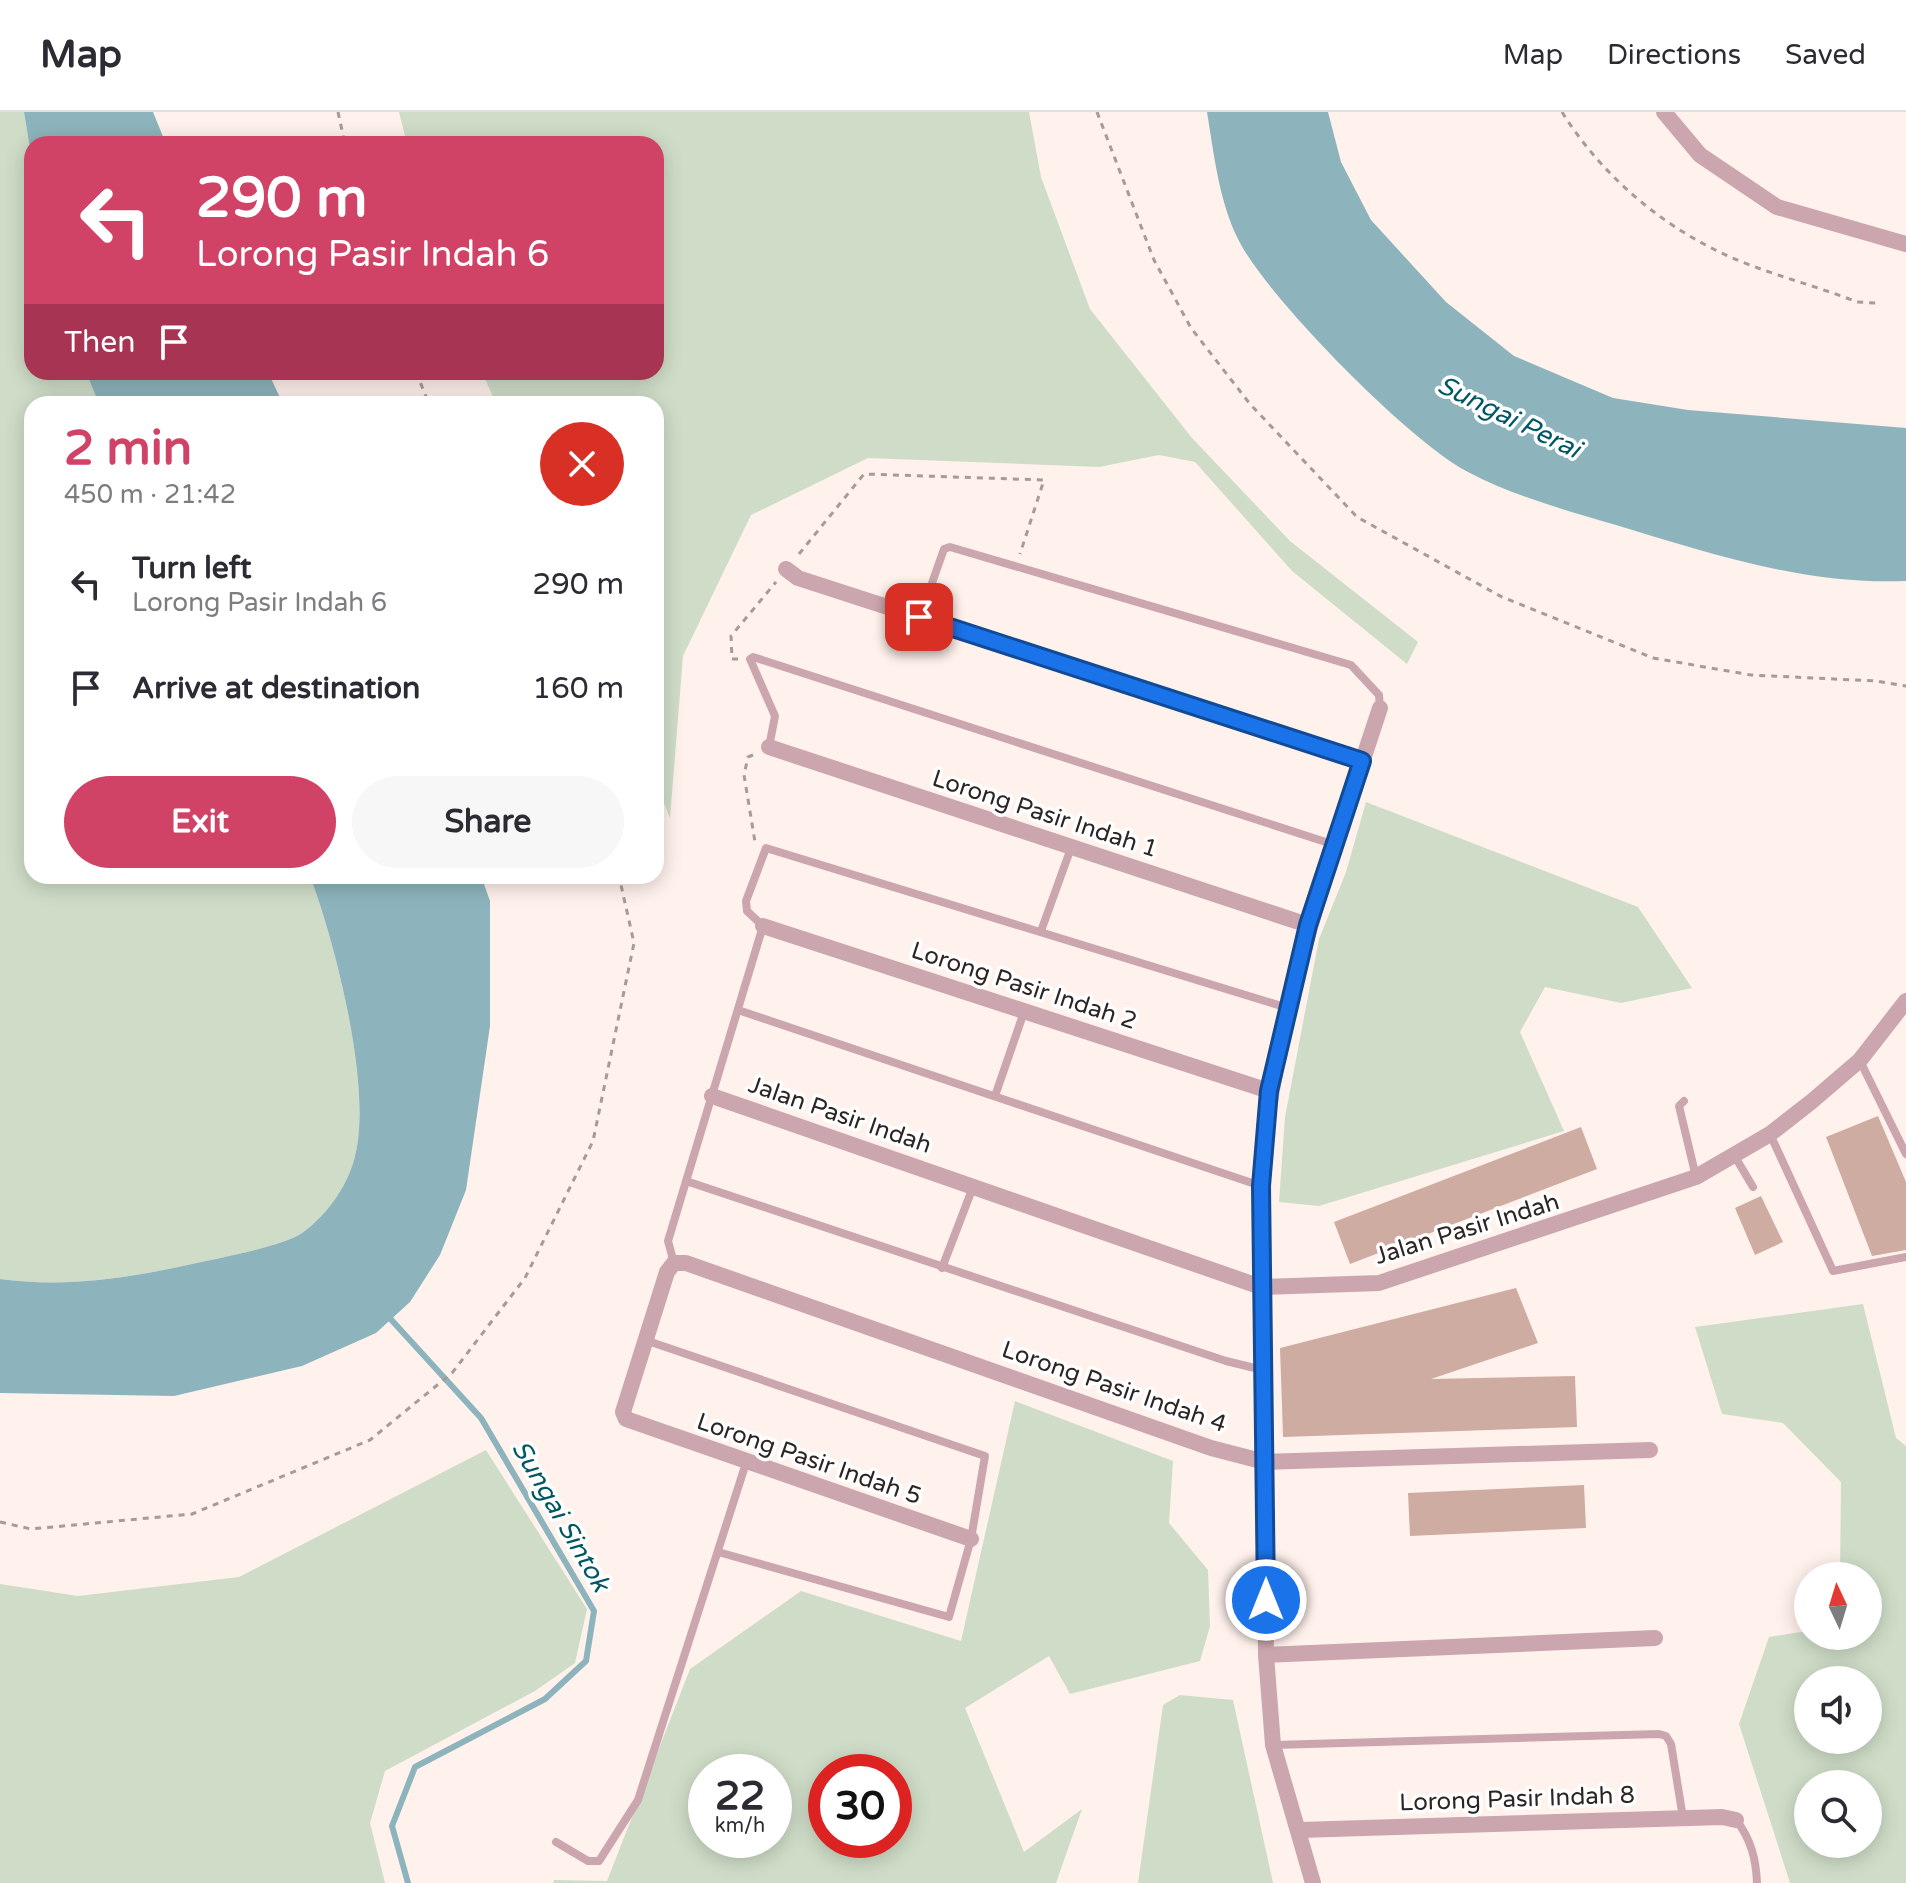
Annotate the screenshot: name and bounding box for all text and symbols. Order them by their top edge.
text: Map [40,32,122,78]
text: Map [1503,38,1563,72]
text: Directions [1607,38,1741,72]
text: Saved [1785,38,1866,72]
text: 290 m [196,165,367,232]
icon: left [64,168,168,272]
text: Lorong Pasir Indah 6 [196,233,549,276]
icon: arrive [152,320,196,364]
text: Then [64,324,136,361]
water label: Sungai Perai [1433,369,1588,466]
text: 2 min [64,420,192,478]
button: close [540,422,624,506]
text: 450 m · 21:42 [64,479,236,510]
text: Turn left [132,550,251,587]
icon: left [64,562,108,606]
text: 290 m [532,566,624,603]
pin [885,583,953,651]
text: Lorong Pasir Indah 6 [132,587,387,618]
icon: arrive [897,595,941,639]
icon: arrive [64,666,108,710]
text: Arrive at destination [132,670,420,707]
text: 160 m [532,670,624,707]
street label: Lorong Pasir Indah 1 [929,764,1161,864]
button: Exit [64,776,336,868]
button: Share [352,776,624,868]
street label: Lorong Pasir Indah 2 [908,936,1140,1036]
street label: Jalan Pasir Indah [745,1070,935,1160]
street label: Jalan Pasir Indah [1371,1187,1563,1271]
street label: Lorong Pasir Indah 4 [998,1335,1230,1439]
street label: Lorong Pasir Indah 5 [693,1407,925,1511]
water label: Sungai Sintok [505,1435,618,1599]
position arrow [1224,1558,1308,1642]
north arrow [1794,1562,1882,1650]
map controls [1794,1562,1882,1858]
button: sound [1794,1666,1882,1754]
speed limit sign: 30 [808,1754,912,1858]
button: search [1794,1770,1882,1858]
text: 22 [715,1772,765,1820]
street label: Lorong Pasir Indah 8 [1399,1780,1635,1818]
text: km/h [715,1814,765,1838]

